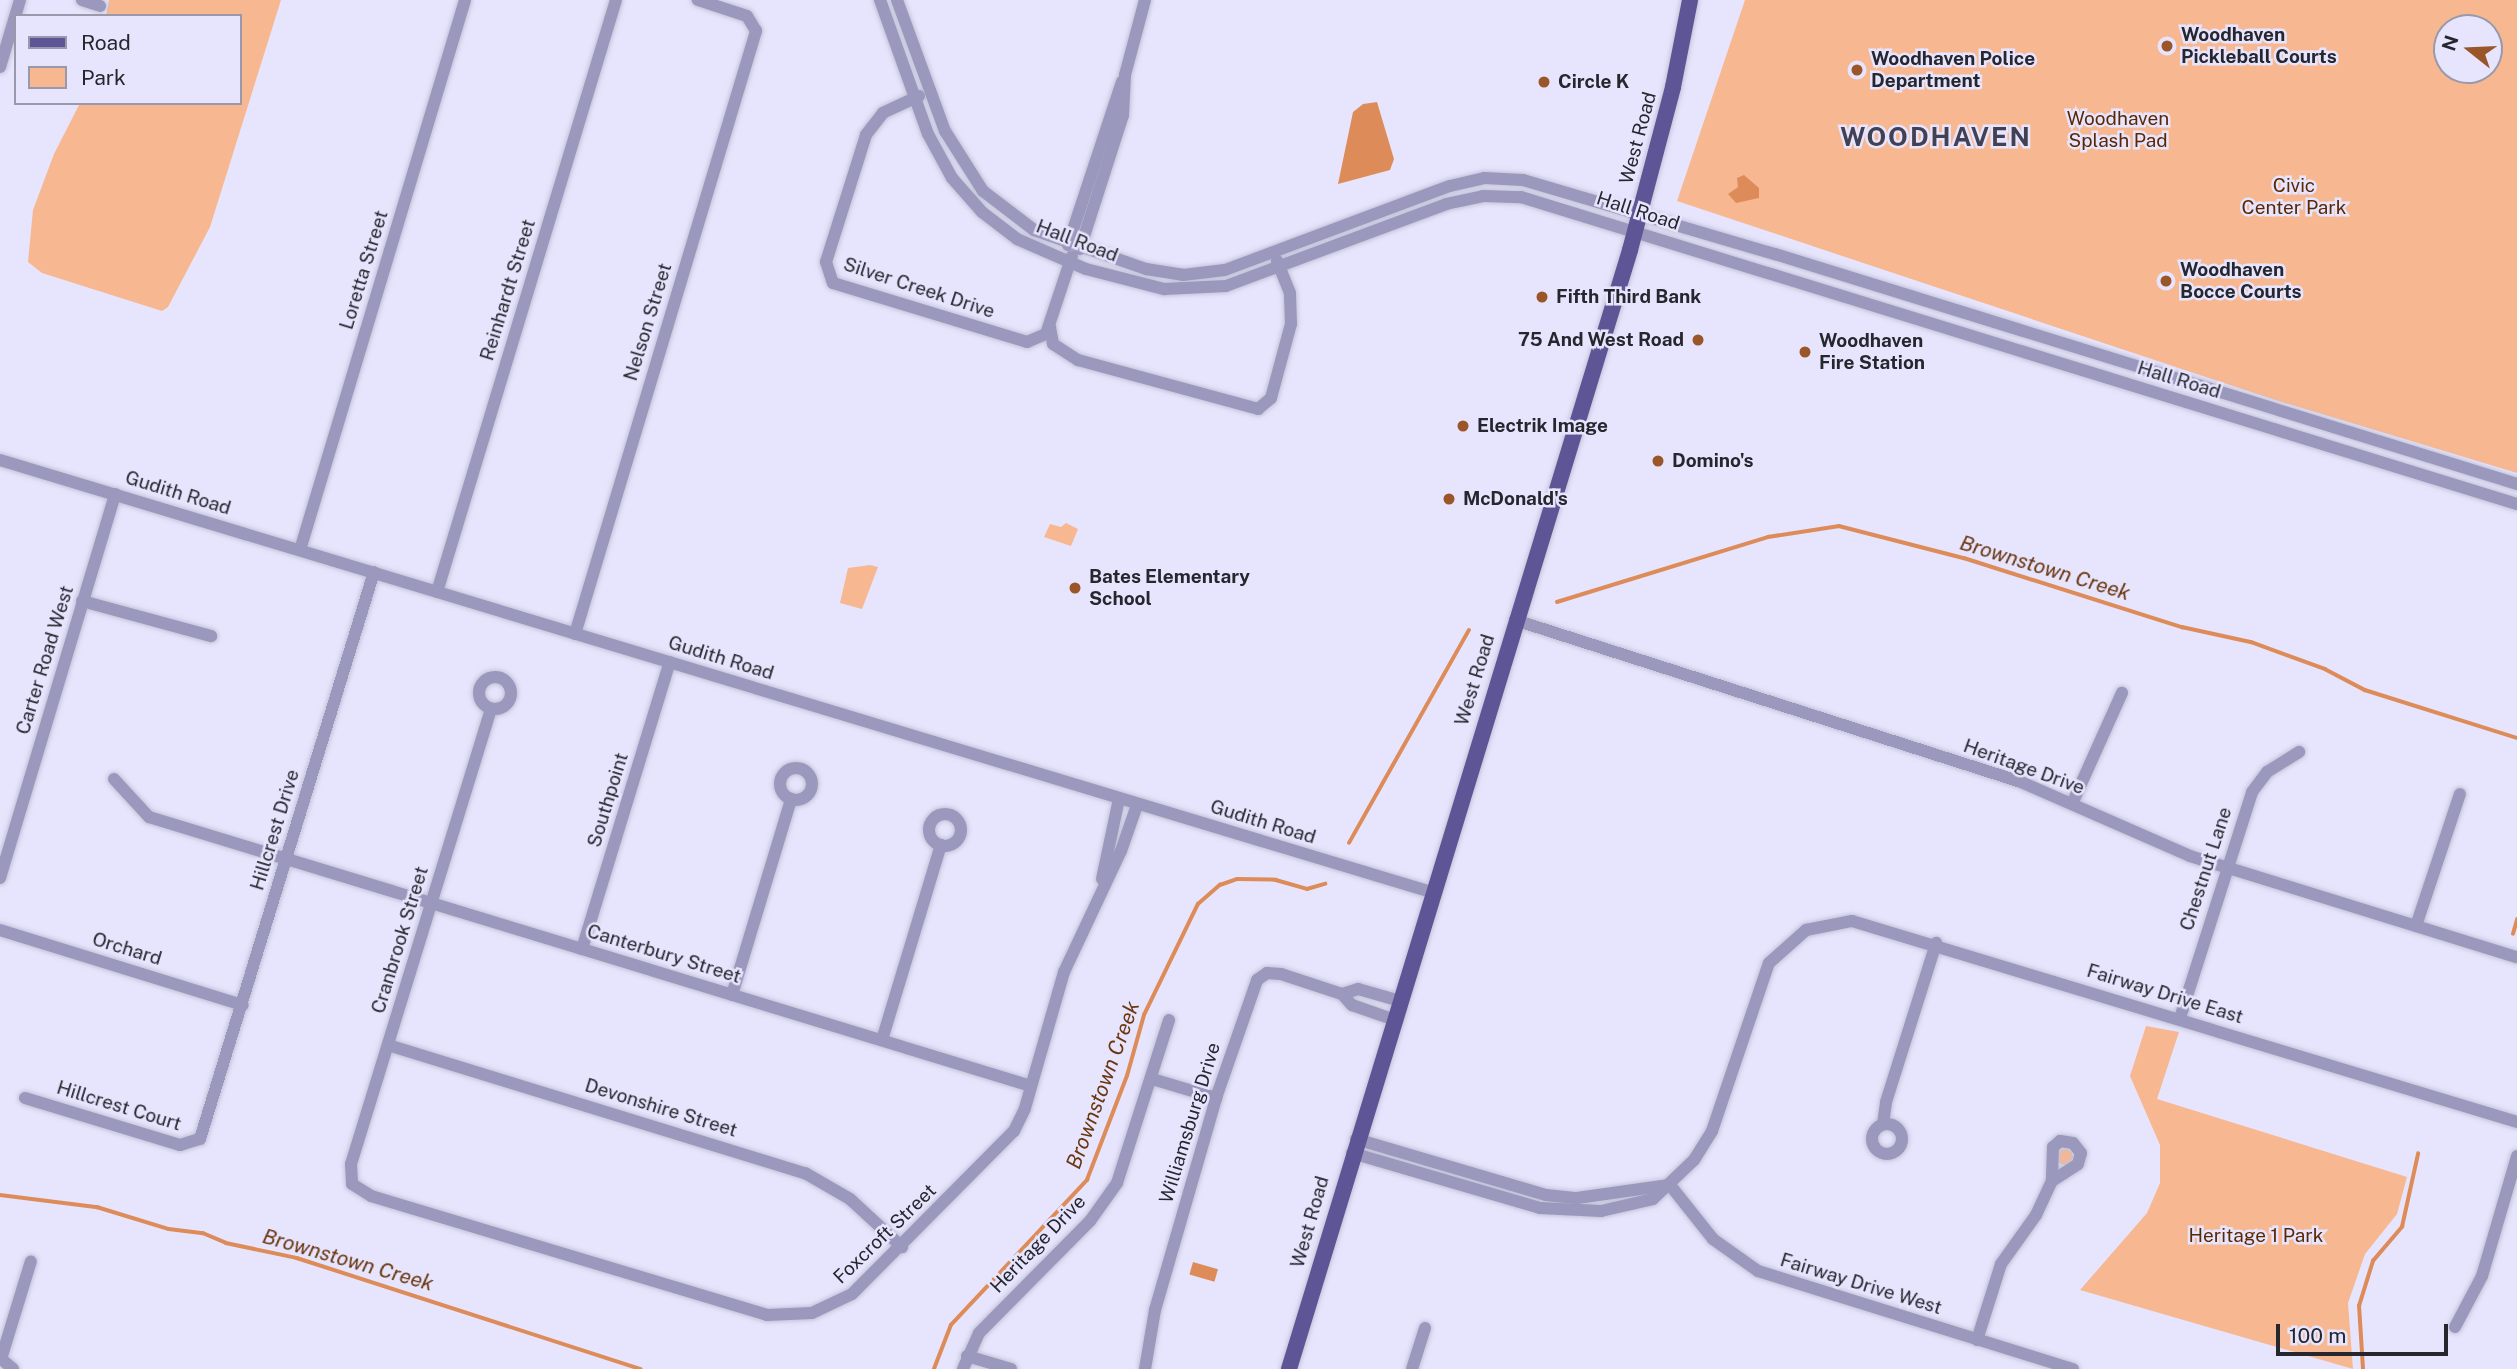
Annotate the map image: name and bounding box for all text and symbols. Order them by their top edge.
legend [14,14,242,105]
north arrow [2433,14,2503,84]
place label: Woodhaven Pickleball Courts [2181,24,2337,68]
text: Road [81,30,131,55]
text: N [2437,33,2463,54]
marker: Woodhaven Pickleball Courts [2159,38,2175,54]
place label: Woodhaven Police Department [1871,48,2035,92]
marker: Woodhaven Police Department [1849,62,1865,78]
text: Park [81,65,126,90]
place label: Circle K [1558,71,1629,93]
marker: Circle K [1536,74,1552,90]
street label: West Road [1615,89,1661,187]
park label: Woodhaven Splash Pad [2067,108,2169,152]
district label: WOODHAVEN [1841,121,2031,153]
park label: Civic Center Park [2242,175,2346,219]
street label: Hall Road [1594,187,1682,235]
street label: Loretta Street [335,208,393,332]
street label: Hall Road [1033,215,1121,267]
street label: Reinhardt Street [476,217,540,363]
street label: Silver Creek Drive [840,253,998,323]
place label: Woodhaven Bocce Courts [2180,259,2302,303]
street label: Nelson Street [619,260,677,384]
marker: Woodhaven Bocce Courts [2158,273,2174,289]
place label: Fifth Third Bank [1556,286,1701,308]
marker: Fifth Third Bank [1534,289,1550,305]
place label: 75 And West Road [1518,329,1684,351]
place label: Woodhaven Fire Station [1819,330,1925,374]
marker: 75 And West Road [1690,332,1706,348]
marker: Woodhaven Fire Station [1797,344,1813,360]
street label: Hall Road [2135,357,2223,403]
place label: Electrik Image [1477,415,1608,437]
marker: Electrik Image [1455,418,1471,434]
place label: Domino's [1672,450,1754,472]
marker: Domino's [1650,453,1666,469]
street label: Gudith Road [123,466,233,520]
place label: McDonald's [1463,488,1568,510]
marker: McDonald's [1441,491,1457,507]
water label: Brownstown Creek [1957,530,2133,606]
place label: Bates Elementary School [1089,566,1250,610]
marker: Bates Elementary School [1067,580,1083,596]
street label: Carter Road West [11,583,79,737]
street label: Gudith Road [666,631,776,685]
street label: West Road [1450,632,1500,728]
street label: Heritage Drive [1960,734,2088,800]
street label: Southpoint [583,750,633,850]
street label: Hillcrest Drive [246,767,304,893]
street label: Gudith Road [1208,795,1318,849]
street label: Chestnut Lane [2175,804,2237,934]
street label: Cranbrook Street [367,864,433,1016]
street label: Canterbury Street [584,920,744,988]
street label: Orchard [90,928,164,970]
street label: Fairway Drive East [2084,959,2246,1029]
water label: Brownstown Creek [1061,998,1145,1172]
street label: Williamsburg Drive [1155,1040,1225,1206]
street label: Devonshire Street [582,1074,740,1142]
street label: Hillcrest Court [54,1076,184,1136]
street label: West Road [1286,1174,1334,1270]
street label: Foxcroft Street [829,1179,941,1289]
street label: Heritage Drive [986,1190,1090,1298]
water label: Brownstown Creek [260,1224,436,1296]
park label: Heritage 1 Park [2189,1225,2323,1247]
street label: Fairway Drive West [1777,1248,1945,1320]
scale bar [2279,1310,2450,1354]
text: 100 m [2289,1323,2346,1348]

